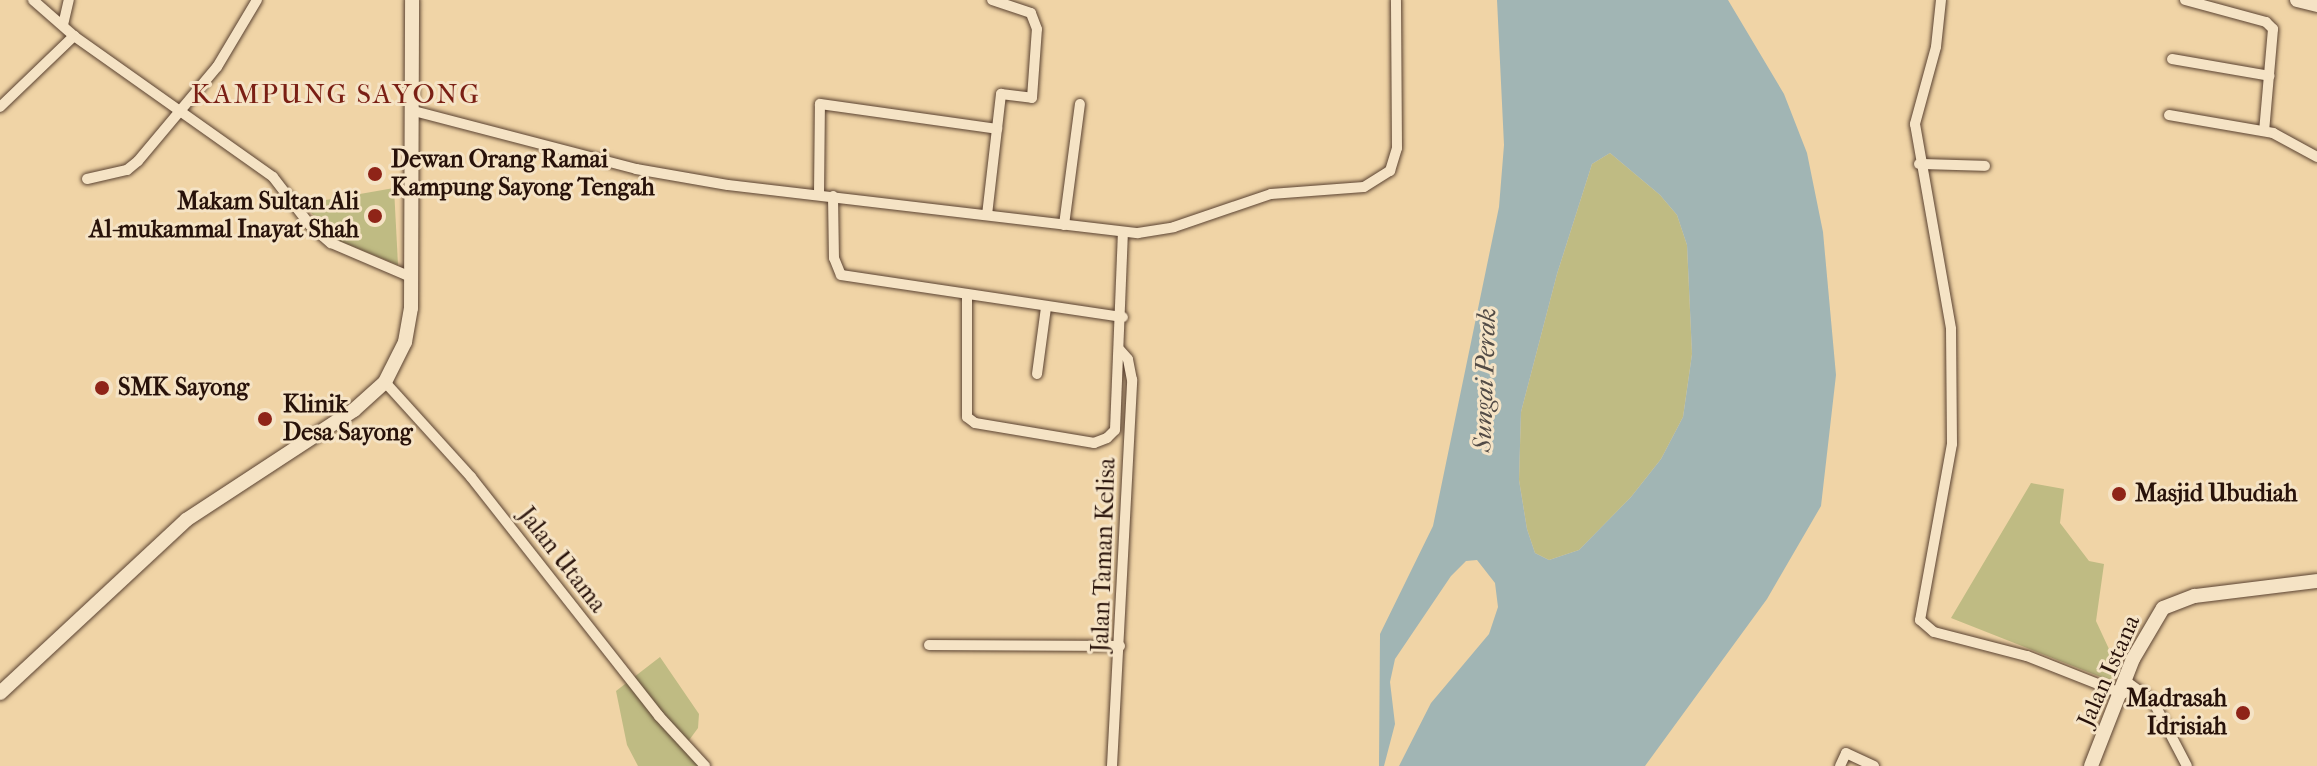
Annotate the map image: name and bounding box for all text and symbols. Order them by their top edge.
district label: KAMPUNG SAYONG [191,77,481,111]
place label: Dewan Orang Ramai Kampung Sayong Tengah [391,146,655,202]
marker: Dewan Orang Ramai Kampung Sayong Tengah [366,165,384,183]
place label: Makam Sultan Ali Al-mukammal Inayat Shah [89,188,359,244]
marker: Makam Sultan Ali Al-mukammal Inayat Shah [366,207,384,225]
water label: Sungai Perak [1467,307,1503,453]
place label: SMK Sayong [118,374,249,402]
marker: SMK Sayong [93,379,111,397]
place label: Klinik Desa Sayong [283,391,412,447]
marker: Klinik Desa Sayong [254,408,276,430]
street label: Jalan Taman Kelisa [1086,457,1122,653]
place label: Masjid Ubudiah [2135,480,2297,508]
marker: Masjid Ubudiah [2110,485,2128,503]
street label: Jalan Utama [512,502,612,618]
street label: Jalan Istana [2072,611,2146,731]
place label: Madrasah Idrisiah [2126,685,2227,741]
marker: Madrasah Idrisiah [2234,704,2252,722]

